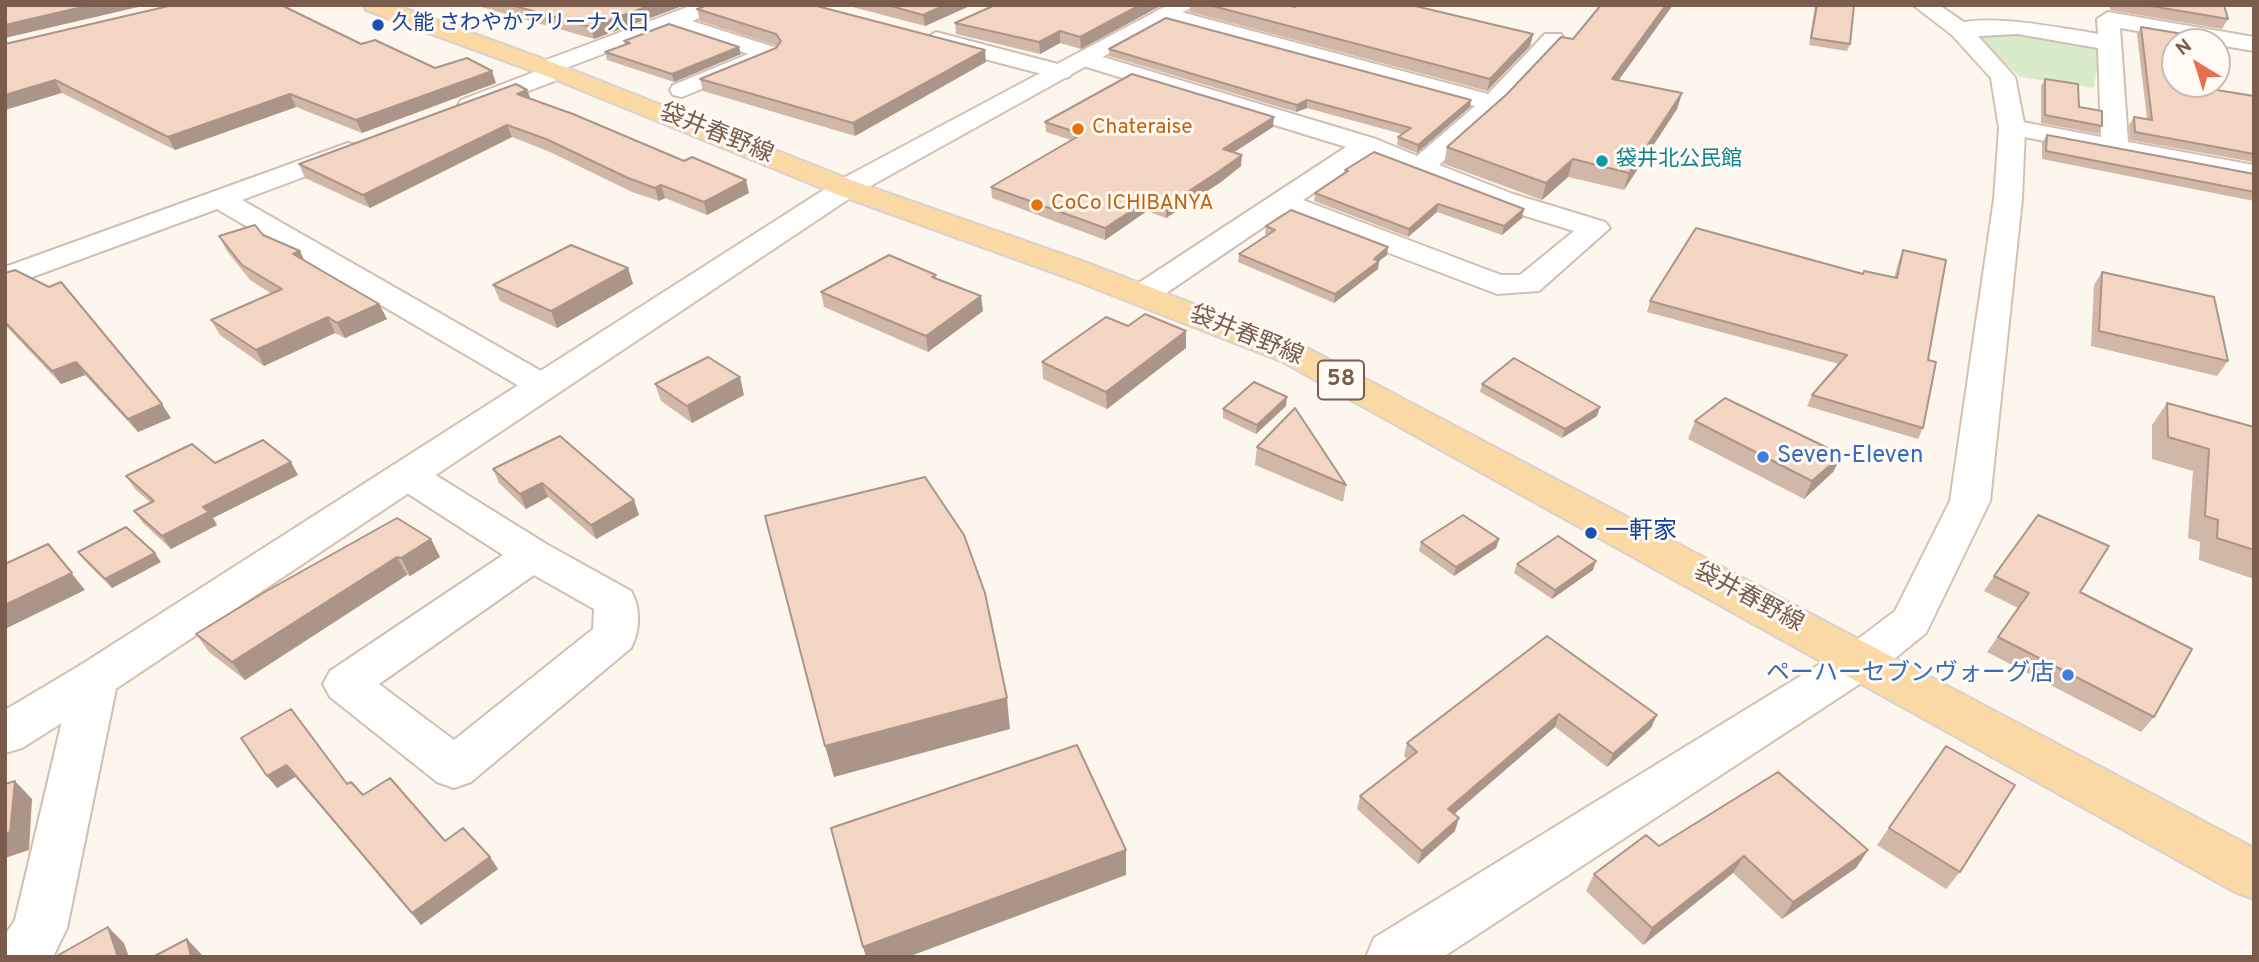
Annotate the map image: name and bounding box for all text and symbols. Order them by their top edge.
place label: 久能 さわやかアリーナ入口 [392,12,649,38]
marker: 久能 さわやかアリーナ入口 [370,17,386,33]
north arrow [2161,28,2231,98]
text: N [2172,34,2197,62]
street label: 袋井春野線 [655,99,777,171]
place label: Chateraise [1092,116,1193,142]
marker: Chateraise [1070,121,1086,137]
place label: 袋井北公民館 [1616,148,1742,174]
marker: 袋井北公民館 [1594,153,1610,169]
place label: CoCo ICHIBANYA [1051,192,1214,218]
marker: CoCo ICHIBANYA [1029,197,1045,213]
street label: 袋井春野線 [1185,301,1307,373]
road number: 58 [1318,360,1364,400]
place label: Seven-Eleven [1777,443,1923,471]
marker: Seven-Eleven [1755,449,1771,465]
place label: 一軒家 [1605,519,1677,547]
marker: 一軒家 [1583,525,1599,541]
street label: 袋井春野線 [1688,558,1808,640]
place label: ペーハーセブンヴォーグ店 [1766,661,2054,689]
marker: ペーハーセブンヴォーグ店 [2060,667,2076,683]

